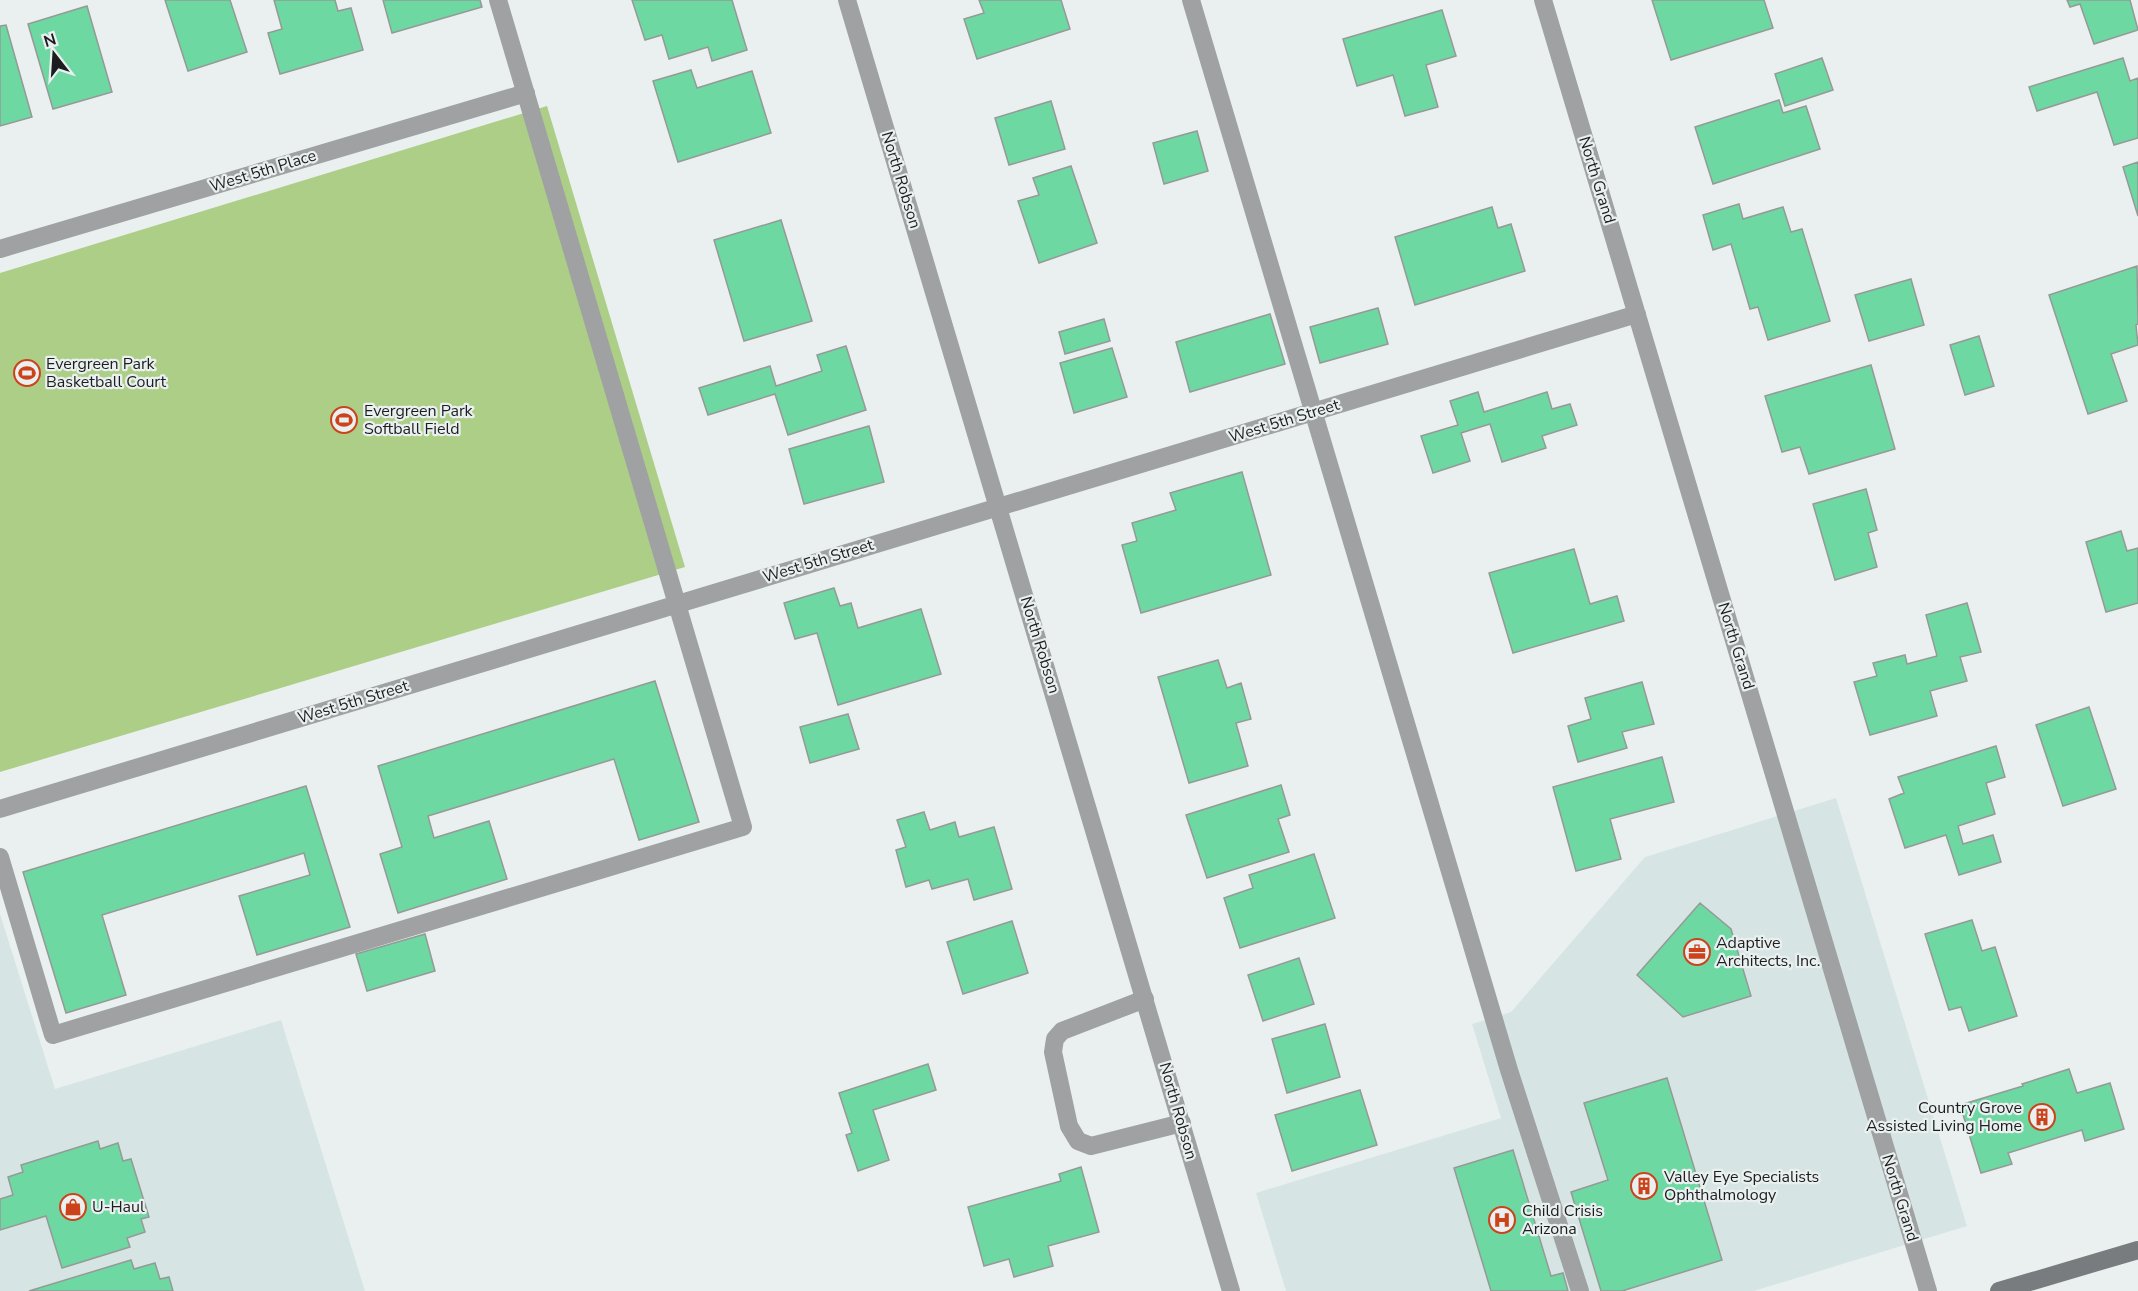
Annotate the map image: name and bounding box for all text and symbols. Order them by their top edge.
north arrow [24,24,84,84]
text: N [41,28,59,53]
street label: North Robson [876,129,926,231]
street label: North Grand [1573,134,1621,226]
street label: West 5th Place [207,144,319,198]
place label: Evergreen Park Basketball Court [46,353,167,393]
sports icon: Evergreen Park Basketball Court [12,358,42,388]
street label: West 5th Street [1226,394,1342,448]
place label: Evergreen Park Softball Field [364,400,474,440]
sports icon: Evergreen Park Softball Field [329,405,359,435]
street label: West 5th Street [760,534,876,588]
street label: North Robson [1015,594,1065,696]
street label: North Grand [1712,600,1760,692]
street label: West 5th Street [295,675,411,729]
place label: Adaptive Architects, Inc. [1716,932,1820,972]
office icon: Adaptive Architects, Inc. [1682,937,1712,967]
street label: North Robson [1154,1060,1202,1162]
place label: Country Grove Assisted Living Home [1866,1097,2022,1137]
building icon: Country Grove Assisted Living Home [2027,1102,2057,1132]
street label: North Grand [1876,1152,1924,1244]
place label: Valley Eye Specialists Ophthalmology [1663,1166,1819,1206]
building icon: Valley Eye Specialists Ophthalmology [1629,1171,1659,1201]
shop icon: U-Haul [58,1192,88,1222]
place label: U-Haul [92,1196,145,1218]
place label: Child Crisis Arizona [1522,1200,1603,1240]
hospital icon: Child Crisis Arizona [1487,1205,1517,1235]

